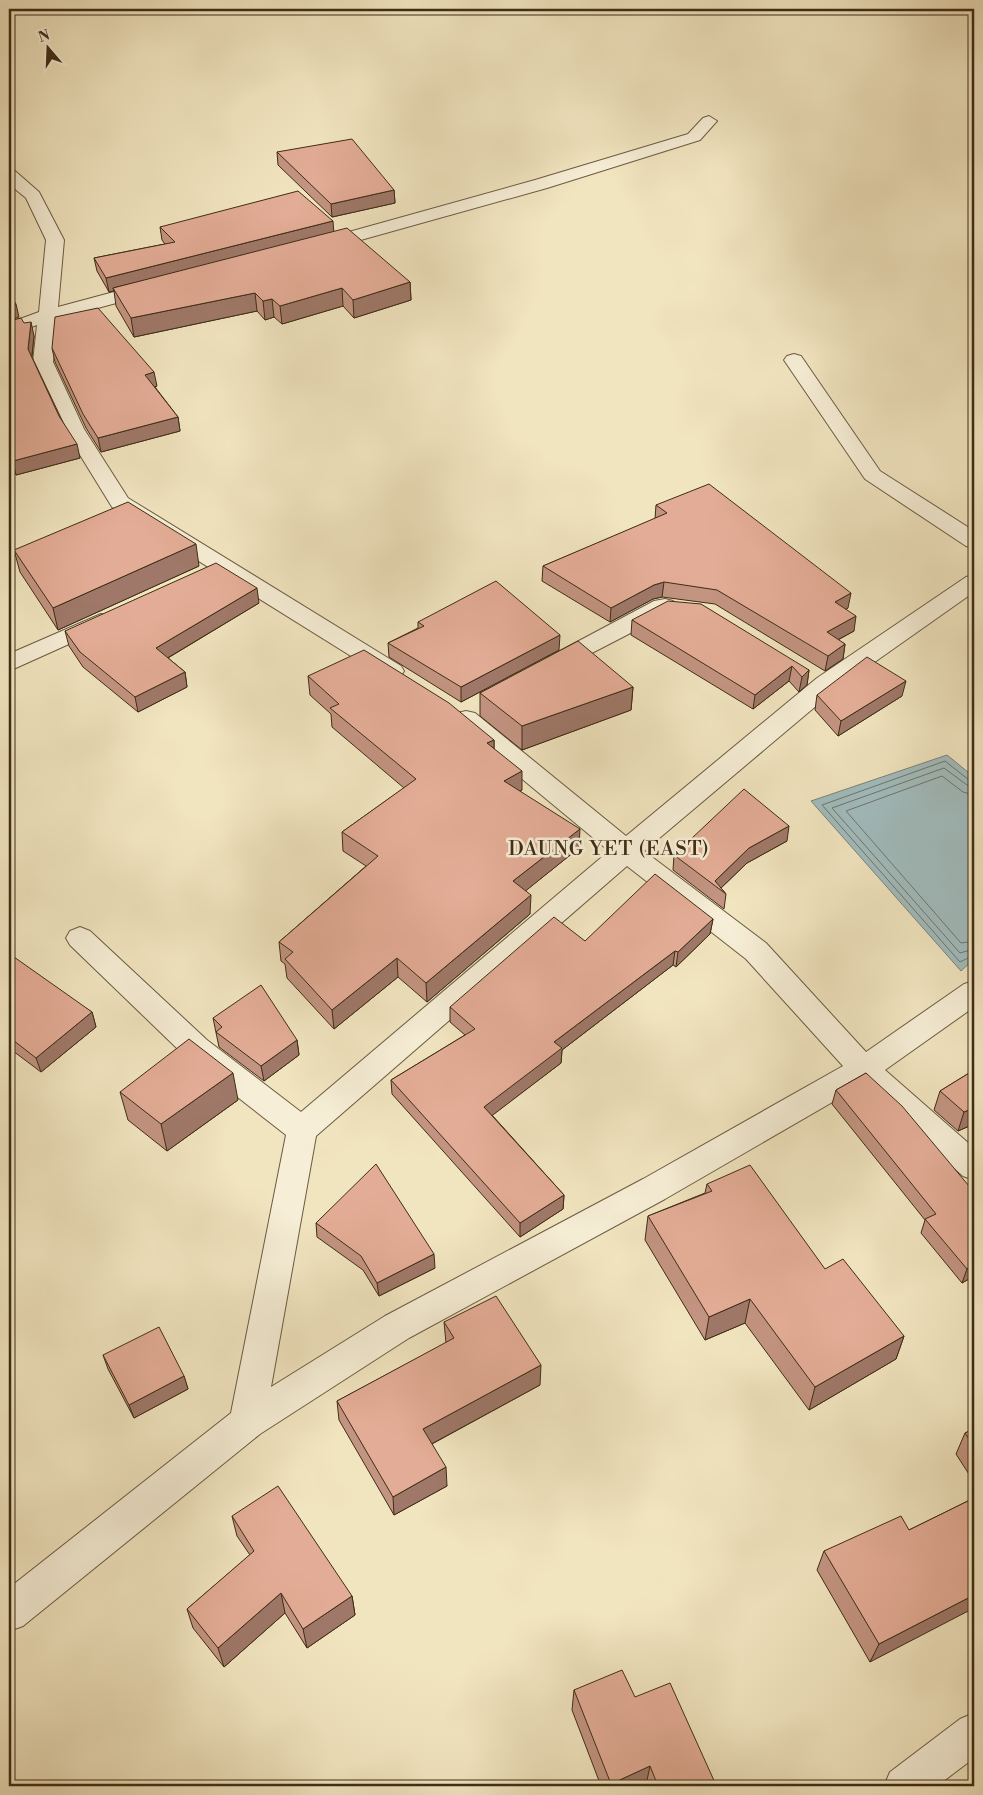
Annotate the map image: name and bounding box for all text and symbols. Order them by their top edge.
north arrow [22,22,72,72]
text: N [36,26,52,47]
district label: DAUNG YET (EAST) [508,837,710,862]

